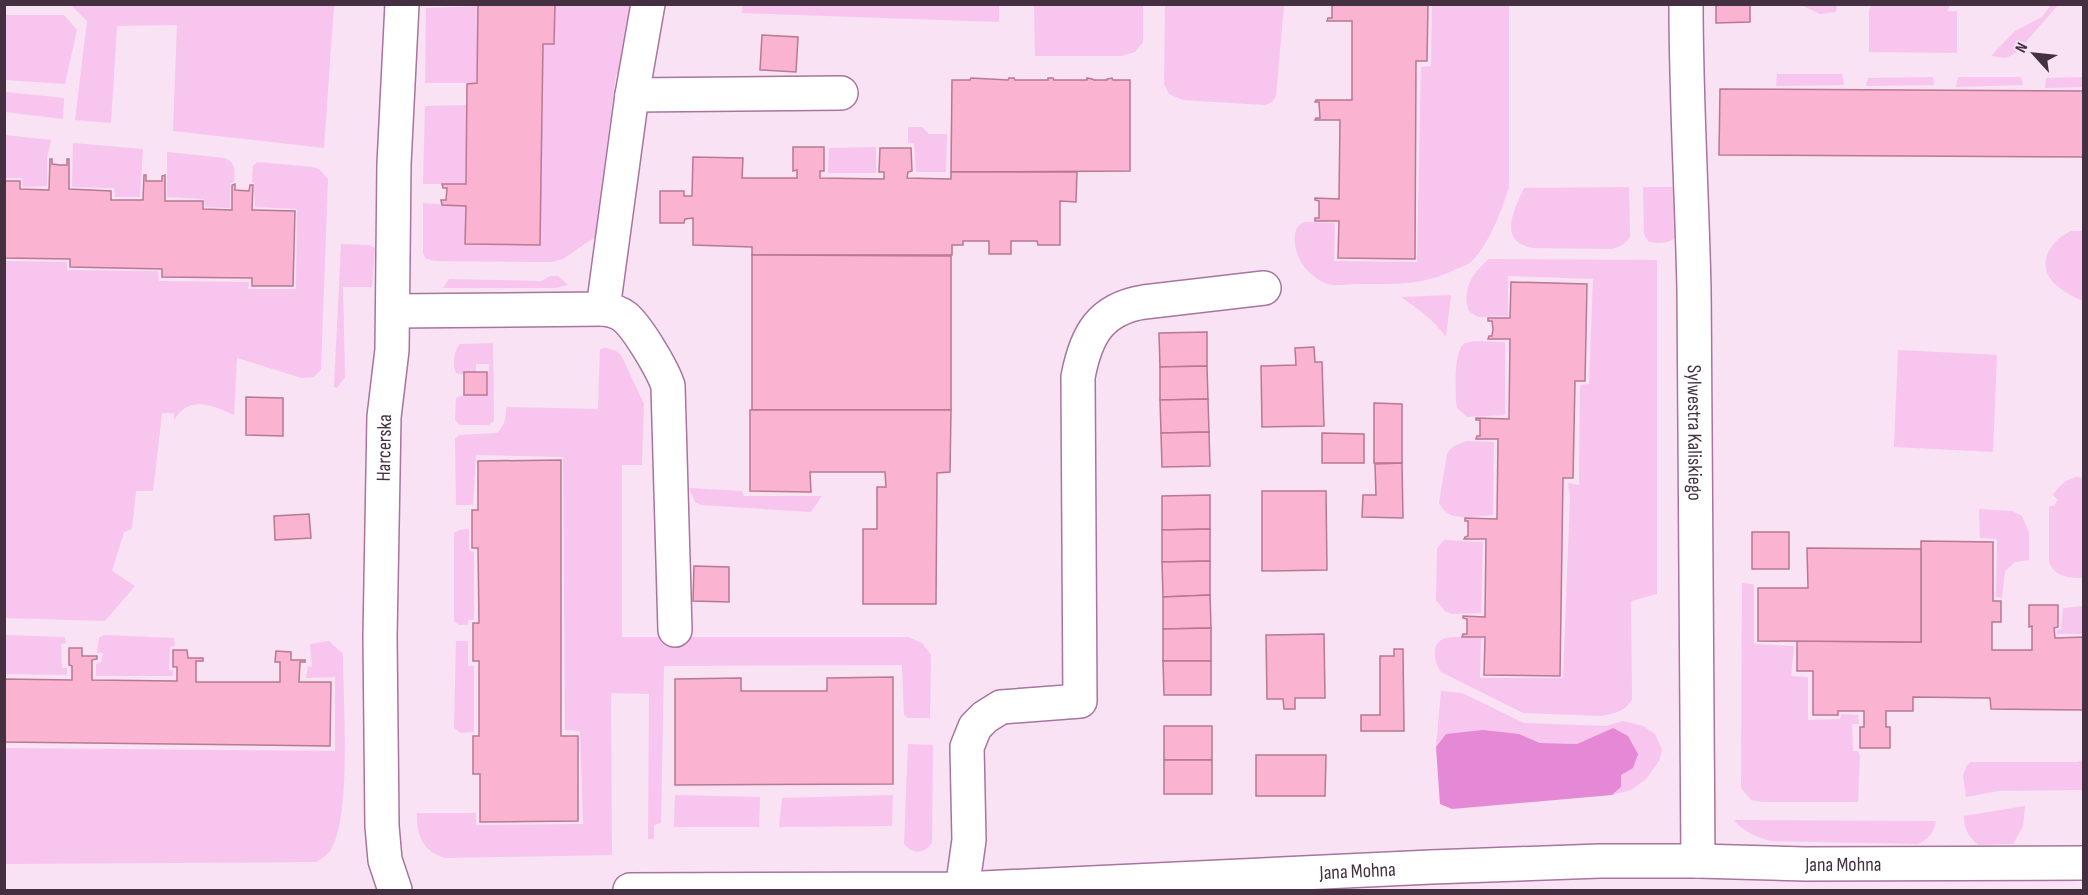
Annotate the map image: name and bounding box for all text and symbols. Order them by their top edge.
north arrow [2004,24,2064,84]
text: N [2012,40,2032,56]
street label: Sylwestra Kaliskiego [1682,365,1707,501]
street label: Harcerska [372,414,397,482]
street label: Jana Mohna [1804,853,1882,877]
street label: Jana Mohna [1318,858,1396,885]

